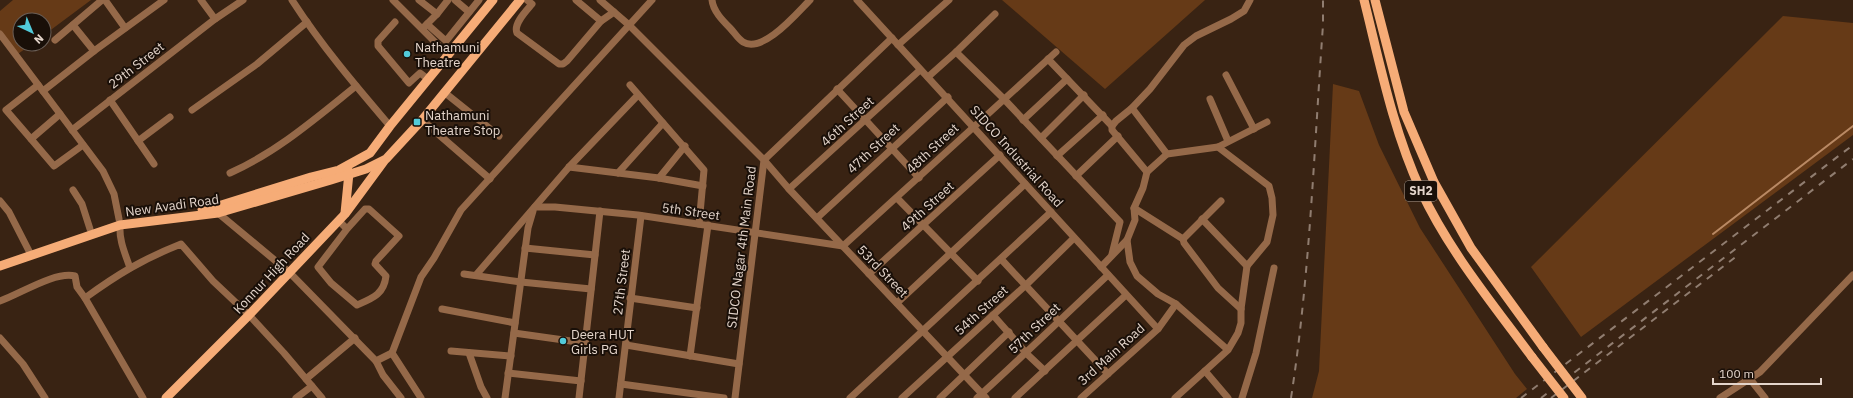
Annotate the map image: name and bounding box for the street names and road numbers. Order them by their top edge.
street label: 29th Street [105,38,168,92]
street label: 46th Street [817,93,878,150]
street label: SIDCO Industrial Road [966,102,1067,211]
street label: 47th Street [843,120,903,177]
street label: 48th Street [902,120,962,177]
street label: SIDCO Nagar 4th Main Road [723,165,760,329]
street label: 49th Street [897,178,958,235]
road number: SH2 [1405,181,1437,201]
street label: New Avadi Road [124,191,220,220]
street label: 5th Street [661,199,721,224]
street label: Konnur High Road [229,229,313,317]
street label: 53rd Street [853,242,912,301]
street label: 27th Street [609,248,634,316]
street label: 54th Street [951,282,1012,339]
street label: 57th Street [1005,299,1064,357]
street label: 3rd Main Road [1074,320,1148,389]

